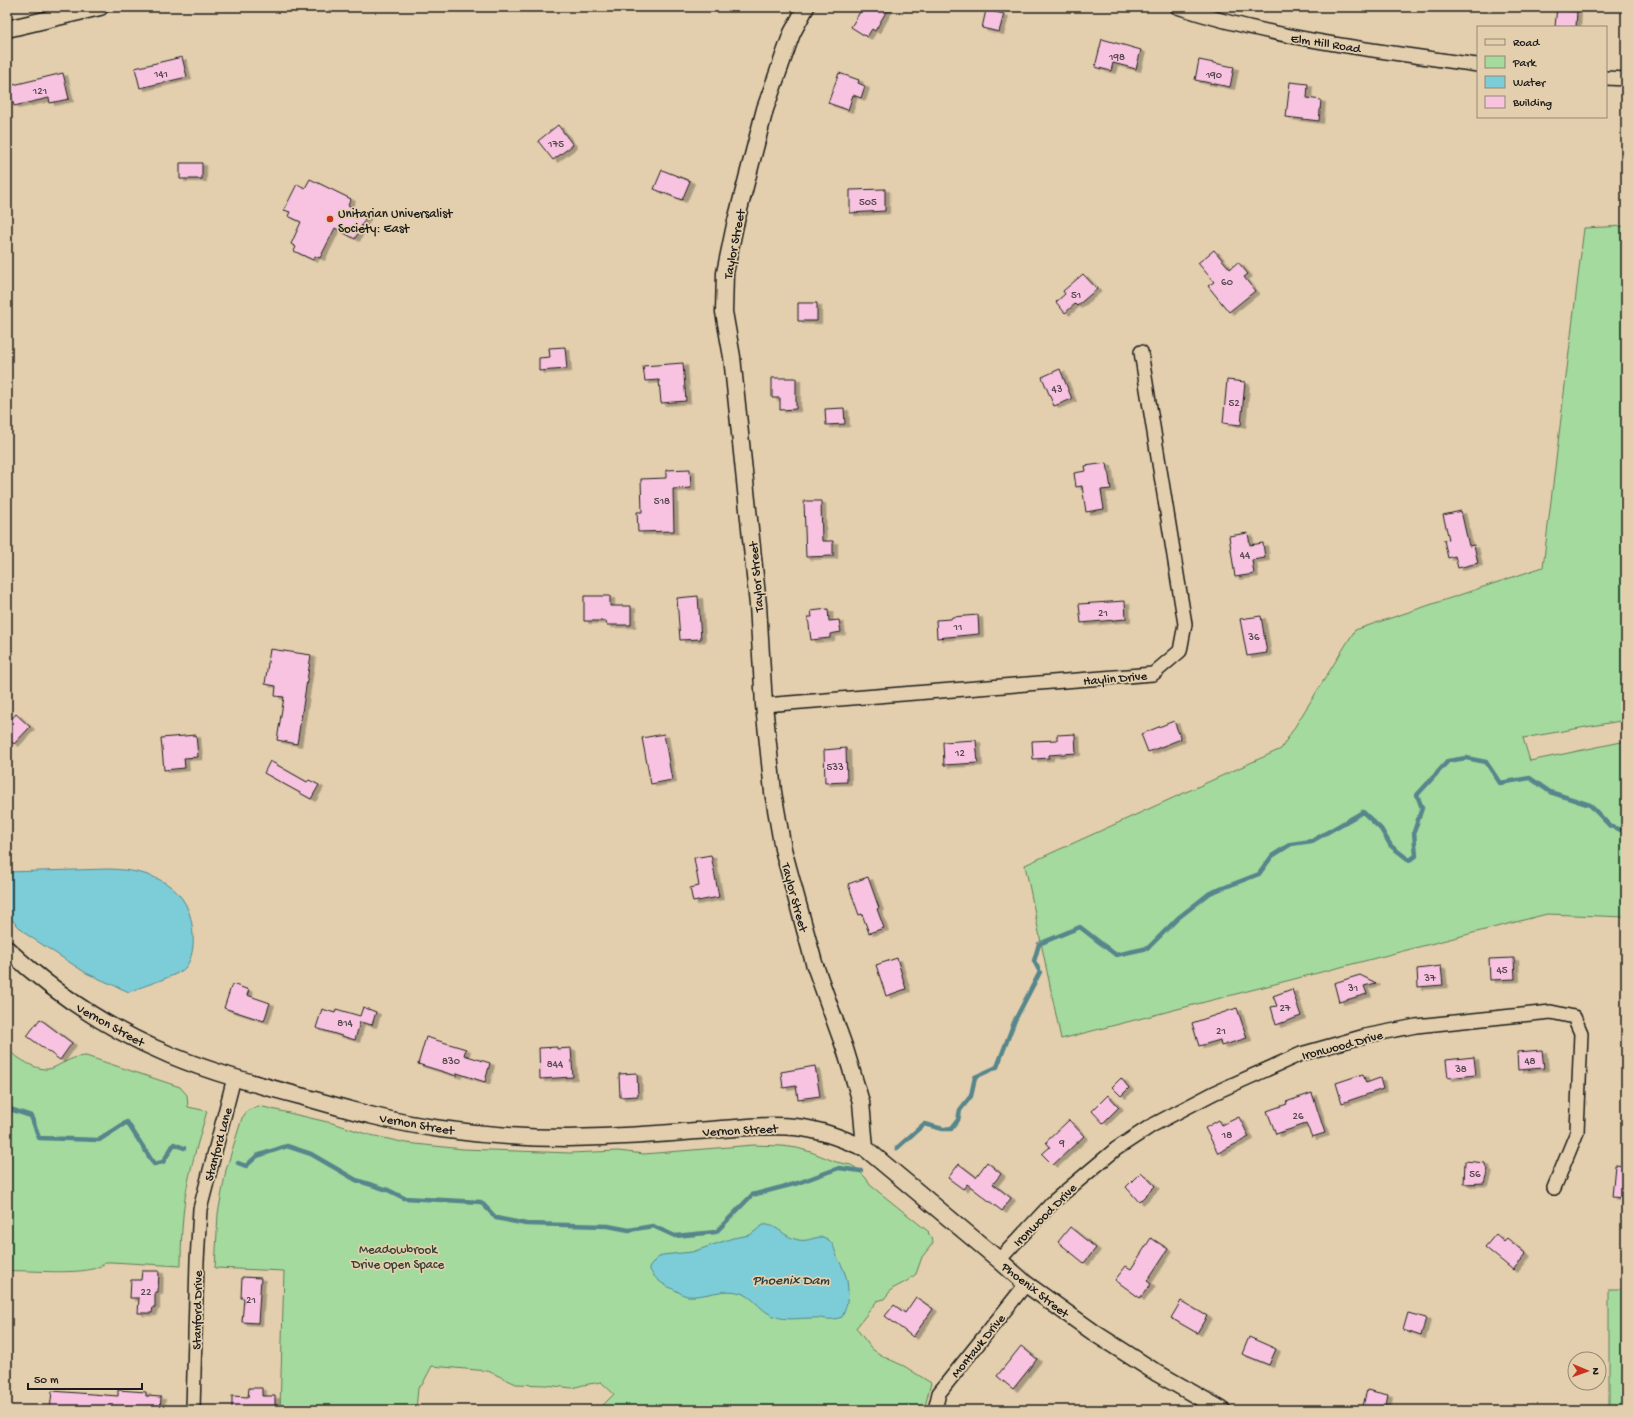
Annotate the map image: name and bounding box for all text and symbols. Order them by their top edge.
legend [1477,26,1607,118]
street label: Elm Hill Road [1290,32,1363,58]
text: Road [1513,37,1540,51]
house number: 198 [1108,52,1125,64]
text: Park [1512,57,1538,71]
house number: 141 [153,69,168,81]
house number: 190 [1205,70,1222,82]
text: Water [1513,77,1547,91]
house number: 121 [32,86,47,98]
text: Building [1512,97,1552,111]
house number: 175 [547,139,564,151]
house number: 505 [859,197,877,209]
place label: Unitarian Universalist Society: East [338,207,454,237]
street label: Taylor Street [721,207,750,282]
marker: Unitarian Universalist Society: East [325,214,335,224]
house number: 60 [1221,277,1233,289]
house number: 51 [1071,290,1081,302]
house number: 43 [1052,384,1063,396]
house number: 52 [1228,398,1240,410]
house number: 518 [654,496,670,508]
street label: Taylor Street [747,539,768,614]
house number: 44 [1240,550,1251,562]
house number: 21 [1098,608,1108,620]
house number: 11 [953,622,962,634]
house number: 36 [1247,632,1260,644]
street label: Haylin Drive [1083,669,1148,690]
house number: 12 [954,748,966,760]
house number: 533 [826,762,844,774]
street label: Taylor Street [777,861,810,935]
house number: 45 [1497,965,1508,977]
house number: 37 [1423,973,1436,985]
house number: 31 [1347,983,1358,995]
street label: Vernon Street [72,1001,148,1052]
house number: 27 [1279,1003,1291,1015]
house number: 814 [337,1018,354,1030]
house number: 21 [1216,1026,1226,1038]
street label: Ironwood Drive [1300,1028,1385,1064]
house number: 830 [442,1056,460,1068]
house number: 48 [1524,1056,1536,1068]
house number: 844 [547,1059,564,1071]
house number: 38 [1454,1064,1467,1076]
street label: Stanford Lane [202,1106,237,1183]
street label: Vernon Street [377,1111,457,1140]
house number: 26 [1293,1111,1304,1123]
street label: Vernon Street [701,1122,780,1141]
house number: 18 [1221,1130,1232,1142]
house number: 9 [1058,1138,1065,1150]
house number: 56 [1469,1169,1481,1181]
street label: Ironwood Drive [1011,1181,1081,1251]
park label: Meadowbrook Drive Open Space [351,1243,444,1273]
street label: Phoenix Street [997,1259,1072,1323]
street label: Stanford Drive [190,1270,207,1350]
water label: Phoenix Dam [753,1273,830,1290]
house number: 22 [141,1287,152,1299]
house number: 21 [246,1295,256,1307]
street label: Montauk Drive [949,1311,1009,1382]
north arrow [1567,1351,1607,1391]
scale bar [28,1365,142,1391]
text: N [1589,1367,1601,1375]
text: 50 m [34,1374,59,1388]

